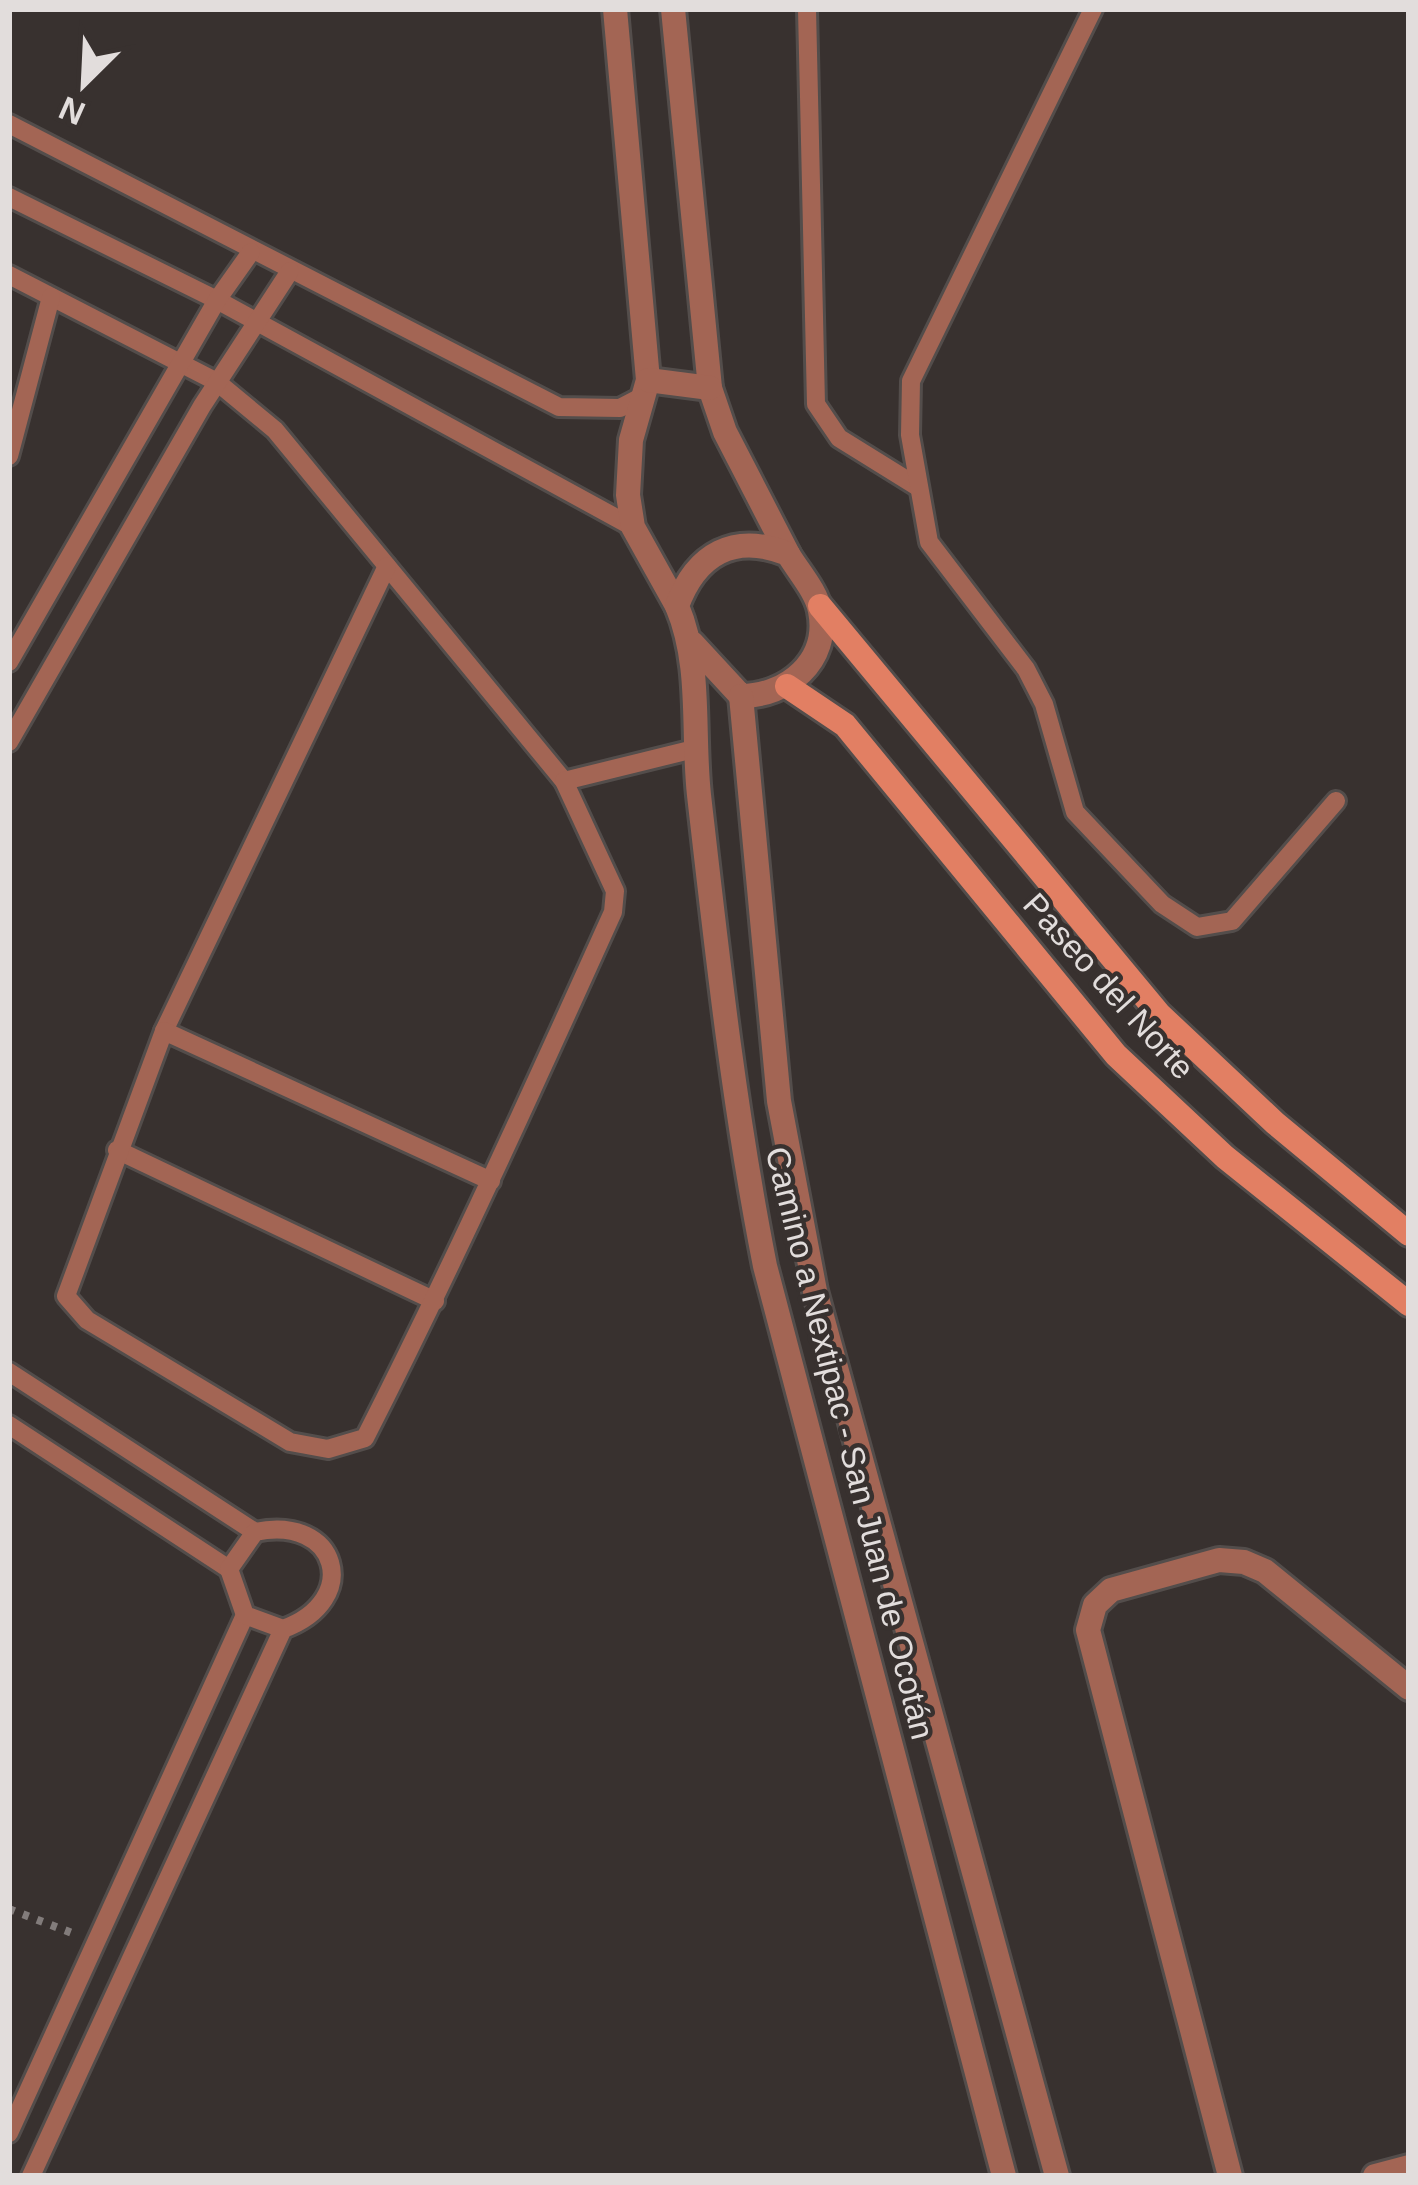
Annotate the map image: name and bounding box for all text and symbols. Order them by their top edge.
north arrow [24,24,144,144]
text: N [54,89,90,133]
street label: Paseo del Norte [1016,886,1202,1086]
street label: Camino a Nextipac - San Juan de Ocotán [758,1143,942,1743]

